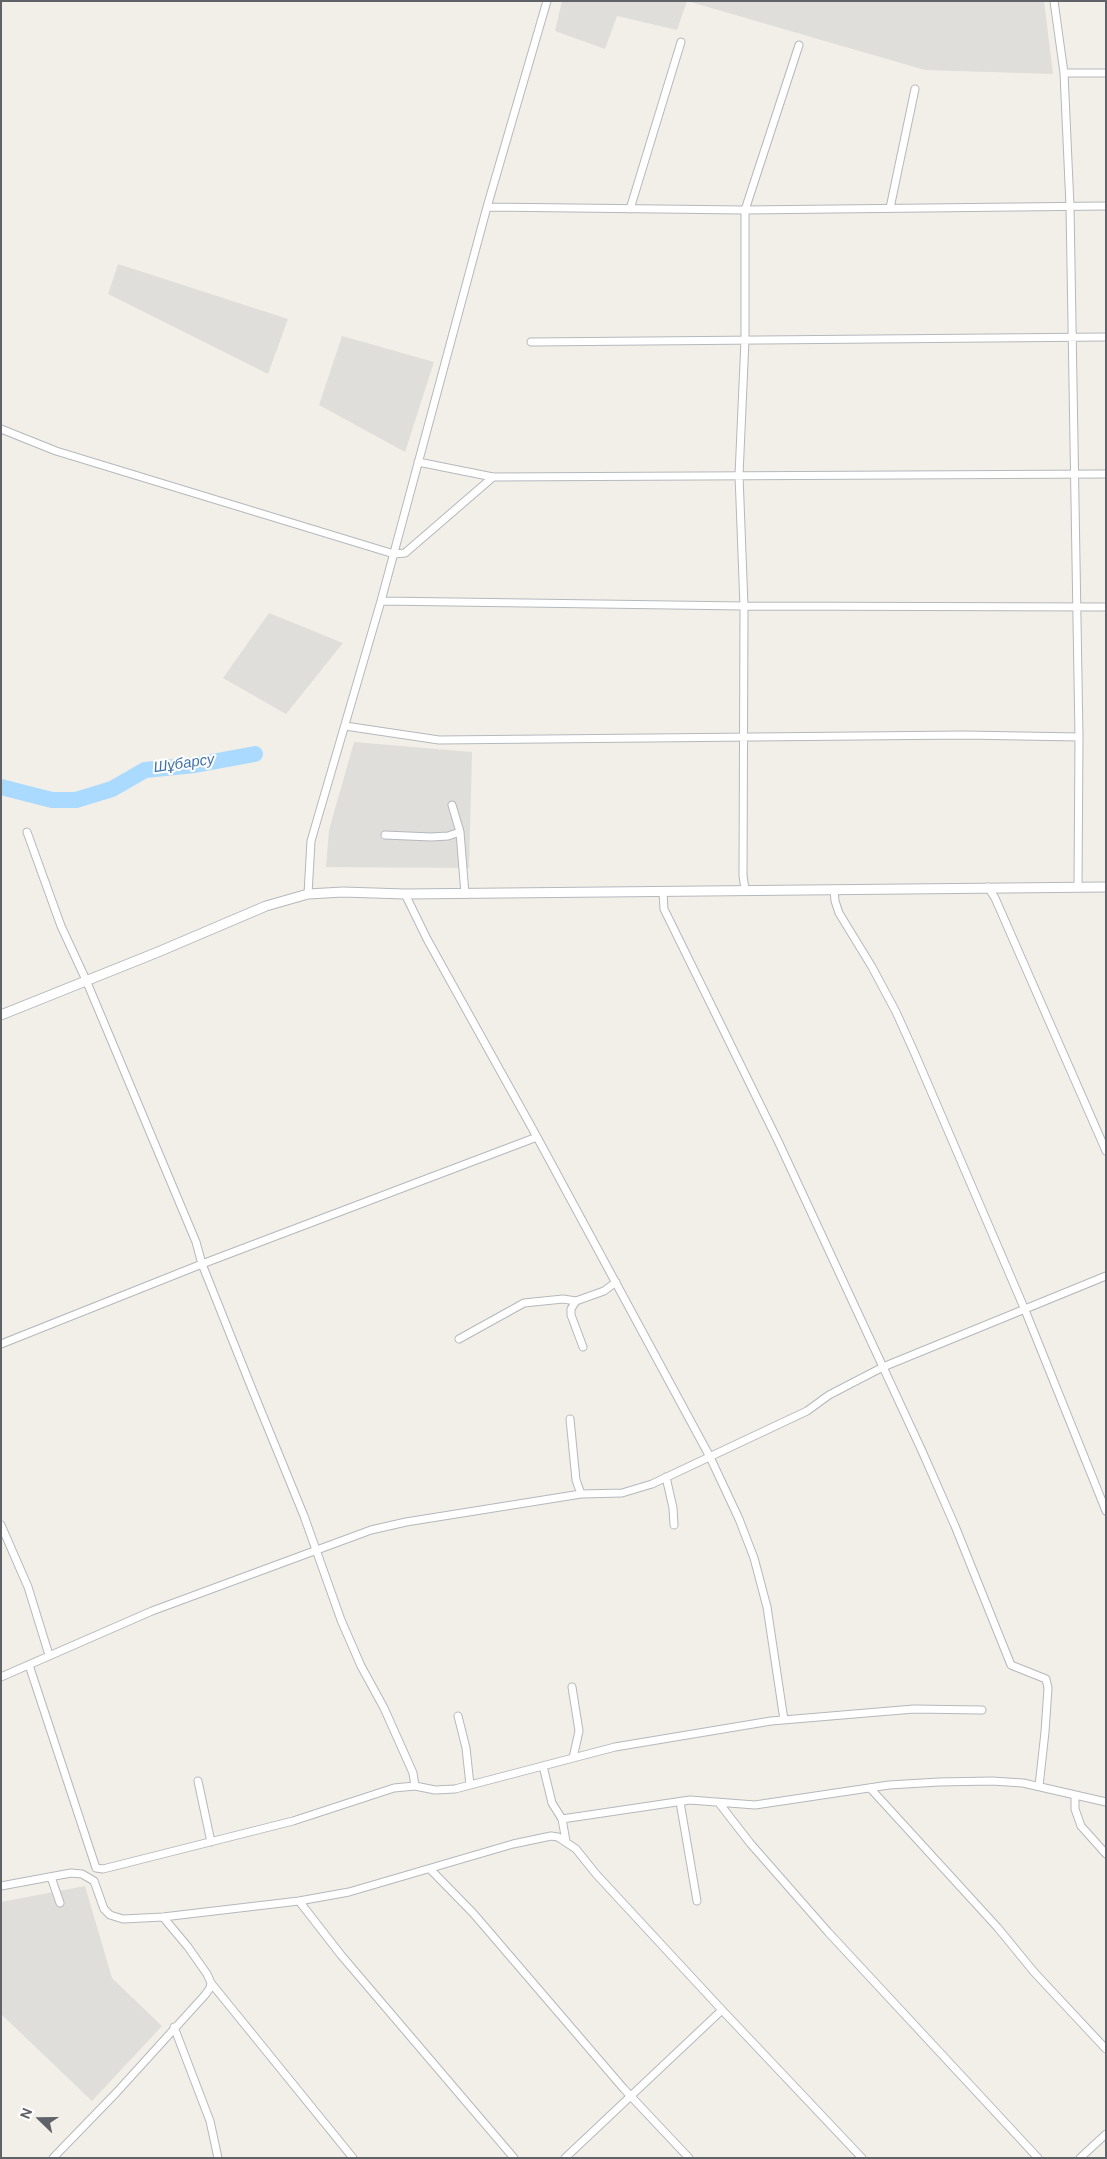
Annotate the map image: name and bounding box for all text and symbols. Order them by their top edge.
water label: Шұбарсу [152,751,216,777]
north arrow [15,2094,65,2144]
text: N [16,2105,36,2121]

